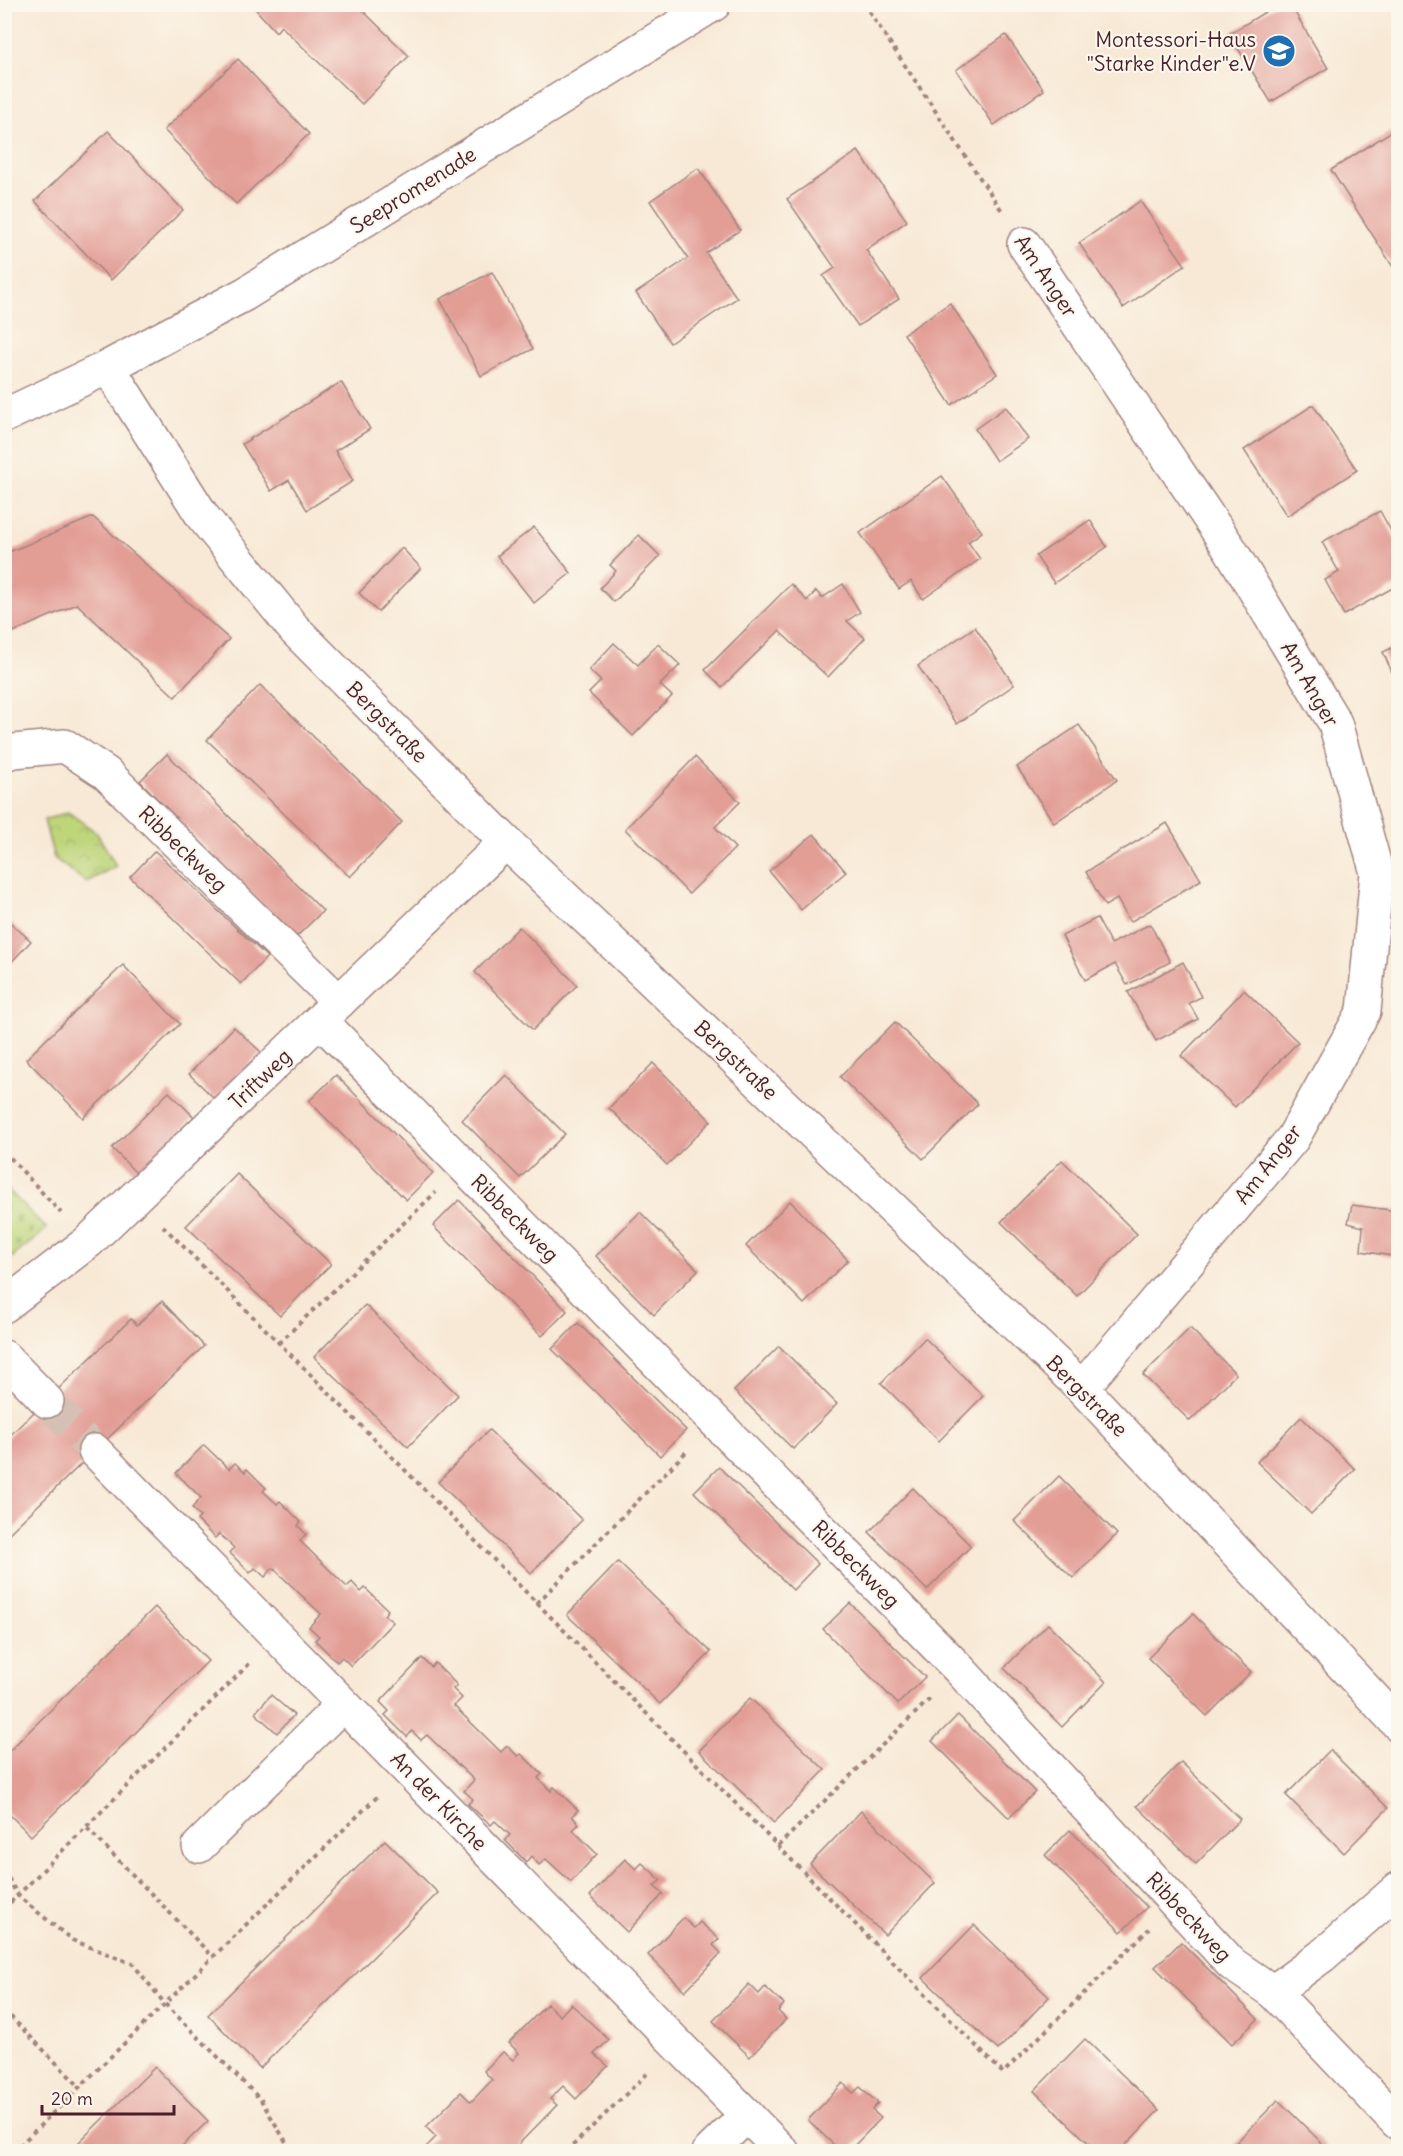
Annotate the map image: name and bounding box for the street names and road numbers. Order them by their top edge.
street label: Seepromenade [345,140,481,240]
street label: Am Anger [1008,229,1084,323]
street label: Am Anger [1275,636,1345,732]
street label: Bergstraße [340,675,434,769]
street label: Ribbeckweg [133,800,233,898]
street label: Bergstraße [688,1014,784,1106]
street label: Triftweg [223,1043,297,1115]
street label: Am Anger [1228,1118,1308,1209]
street label: Ribbeckweg [465,1168,565,1268]
street label: Bergstraße [1040,1349,1134,1443]
street label: Ribbeckweg [806,1514,906,1614]
street label: An der Kirche [385,1746,493,1856]
street label: Ribbeckweg [1140,1866,1238,1968]

